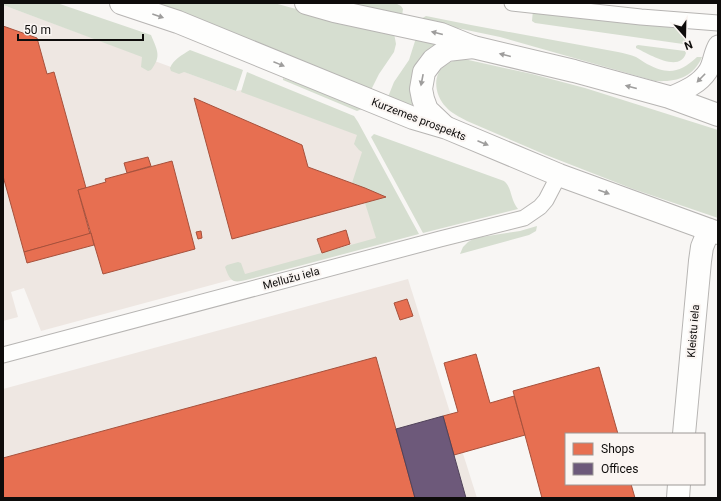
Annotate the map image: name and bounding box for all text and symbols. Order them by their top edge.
one-way arrow [153,13,165,19]
scale bar [18,16,143,42]
north arrow [665,16,705,56]
text: 50 m [24,23,51,37]
one-way arrow [431,30,443,36]
text: N [682,37,694,52]
one-way arrow [499,51,511,57]
one-way arrow [274,61,286,67]
one-way arrow [696,73,706,83]
one-way arrow [419,74,425,86]
one-way arrow [625,84,637,90]
street label: Kurzemes prospekts [370,95,468,144]
one-way arrow [478,141,490,147]
one-way arrow [598,189,610,195]
street label: Mellužu iela [261,265,321,292]
street label: Kleistu iela [685,304,702,358]
legend [565,433,705,485]
text: Shops [601,442,635,456]
text: Offices [601,462,638,476]

